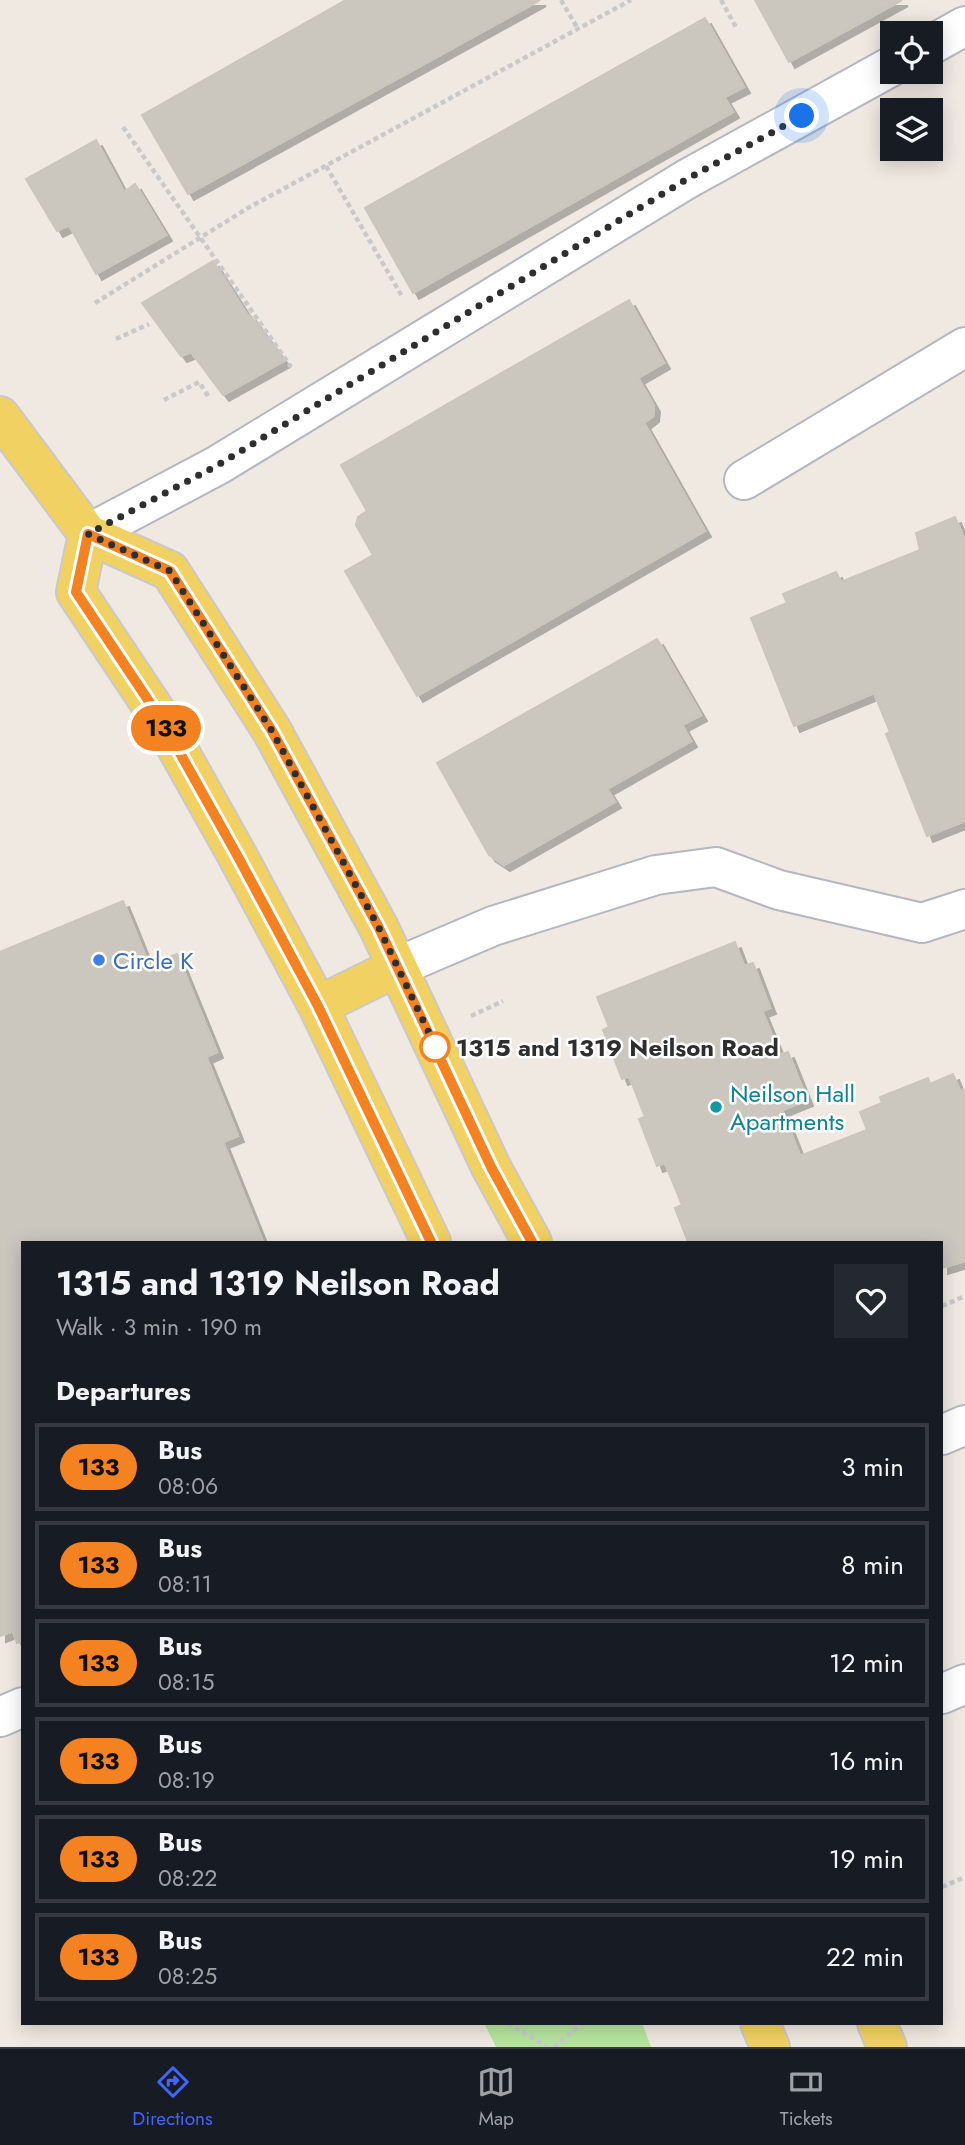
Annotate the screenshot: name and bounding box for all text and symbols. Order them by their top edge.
map controls [880,21,943,161]
button: locate [880,21,943,84]
your location [784,98,819,133]
button: layers [880,98,943,161]
line badge: 133 [126,705,206,751]
text: 133 [145,710,187,745]
place label: Circle K [113,943,194,978]
marker: Circle K [91,952,107,968]
place label: 1315 and 1319 Neilson Road [456,1030,779,1065]
marker: 1315 and 1319 Neilson Road [420,1032,450,1062]
place label: Neilson Hall Apartments [730,1076,855,1139]
marker: Neilson Hall Apartments [708,1099,724,1115]
text: 1315 and 1319 Neilson Road [56,1260,500,1307]
button: heart [834,1264,908,1338]
text: Walk · 3 min · 190 m [56,1310,262,1344]
text: Departures [56,1372,191,1410]
text: Bus [158,1431,202,1469]
text: 3 min [841,1448,904,1486]
text: 133 [77,1449,120,1484]
text: 08:06 [158,1469,218,1503]
text: Bus [158,1529,202,1567]
text: 8 min [841,1546,904,1584]
text: 133 [77,1547,120,1582]
text: 08:11 [158,1567,212,1601]
text: Bus [158,1627,202,1665]
text: 12 min [829,1644,904,1682]
text: 133 [77,1645,120,1680]
text: 08:15 [158,1665,215,1699]
text: Bus [158,1725,202,1763]
text: 16 min [829,1742,904,1780]
text: 133 [77,1743,120,1778]
text: 08:19 [158,1763,215,1797]
text: Bus [158,1823,202,1861]
text: 19 min [829,1840,904,1878]
text: 133 [77,1841,120,1876]
text: 08:22 [158,1861,217,1895]
text: Bus [158,1921,202,1959]
text: 22 min [826,1938,904,1976]
text: 133 [77,1939,120,1974]
text: 08:25 [158,1959,217,1993]
tab: Directions [132,2063,213,2132]
tab: Map [477,2063,515,2132]
tab: Tickets [780,2063,833,2132]

